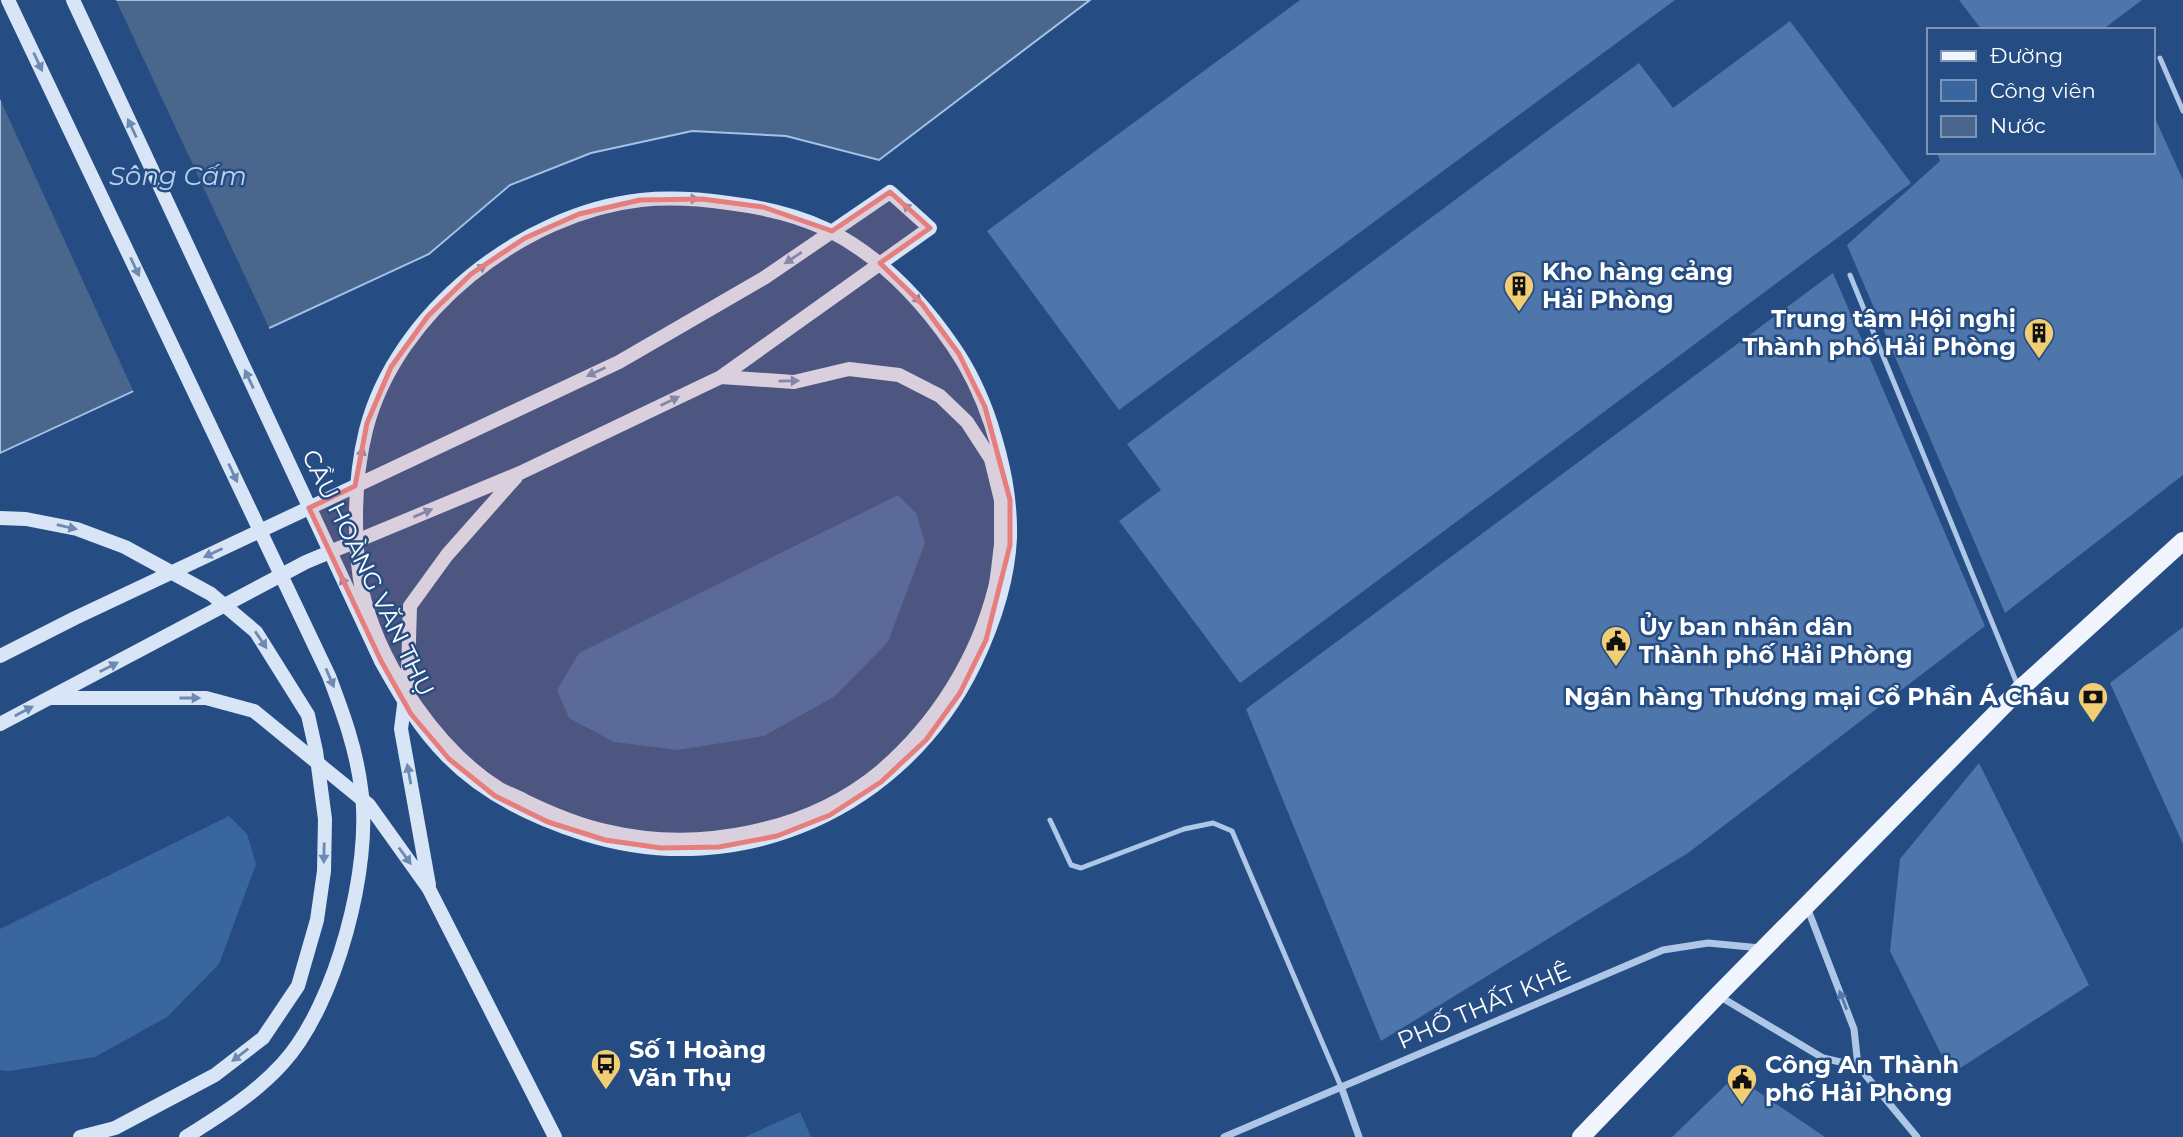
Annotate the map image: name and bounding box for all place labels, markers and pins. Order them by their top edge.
place label: Kho hàng cảng Hải Phòng [1542,257,1733,314]
building icon: Kho hàng cảng Hải Phòng [1502,269,1536,313]
place label: Trung tâm Hội nghị Thành phố Hải Phòng [1742,304,2016,361]
building icon: Trung tâm Hội nghị Thành phố Hải Phòng [2022,316,2056,360]
place label: Ủy ban nhân dân Thành phố Hải Phòng [1639,612,1913,669]
public building icon: Ủy ban nhân dân Thành phố Hải Phòng [1599,624,1633,668]
bank icon: Ngân hàng Thương mại Cổ Phần Á Châu [2076,680,2110,724]
place label: Ngân hàng Thương mại Cổ Phần Á Châu [1564,682,2070,711]
place label: Số 1 Hoàng Văn Thụ [628,1035,766,1092]
bus stop icon: Số 1 Hoàng Văn Thụ [589,1047,623,1091]
place label: Công An Thành phố Hải Phòng [1765,1050,1959,1107]
public building icon: Công An Thành phố Hải Phòng [1725,1062,1759,1106]

